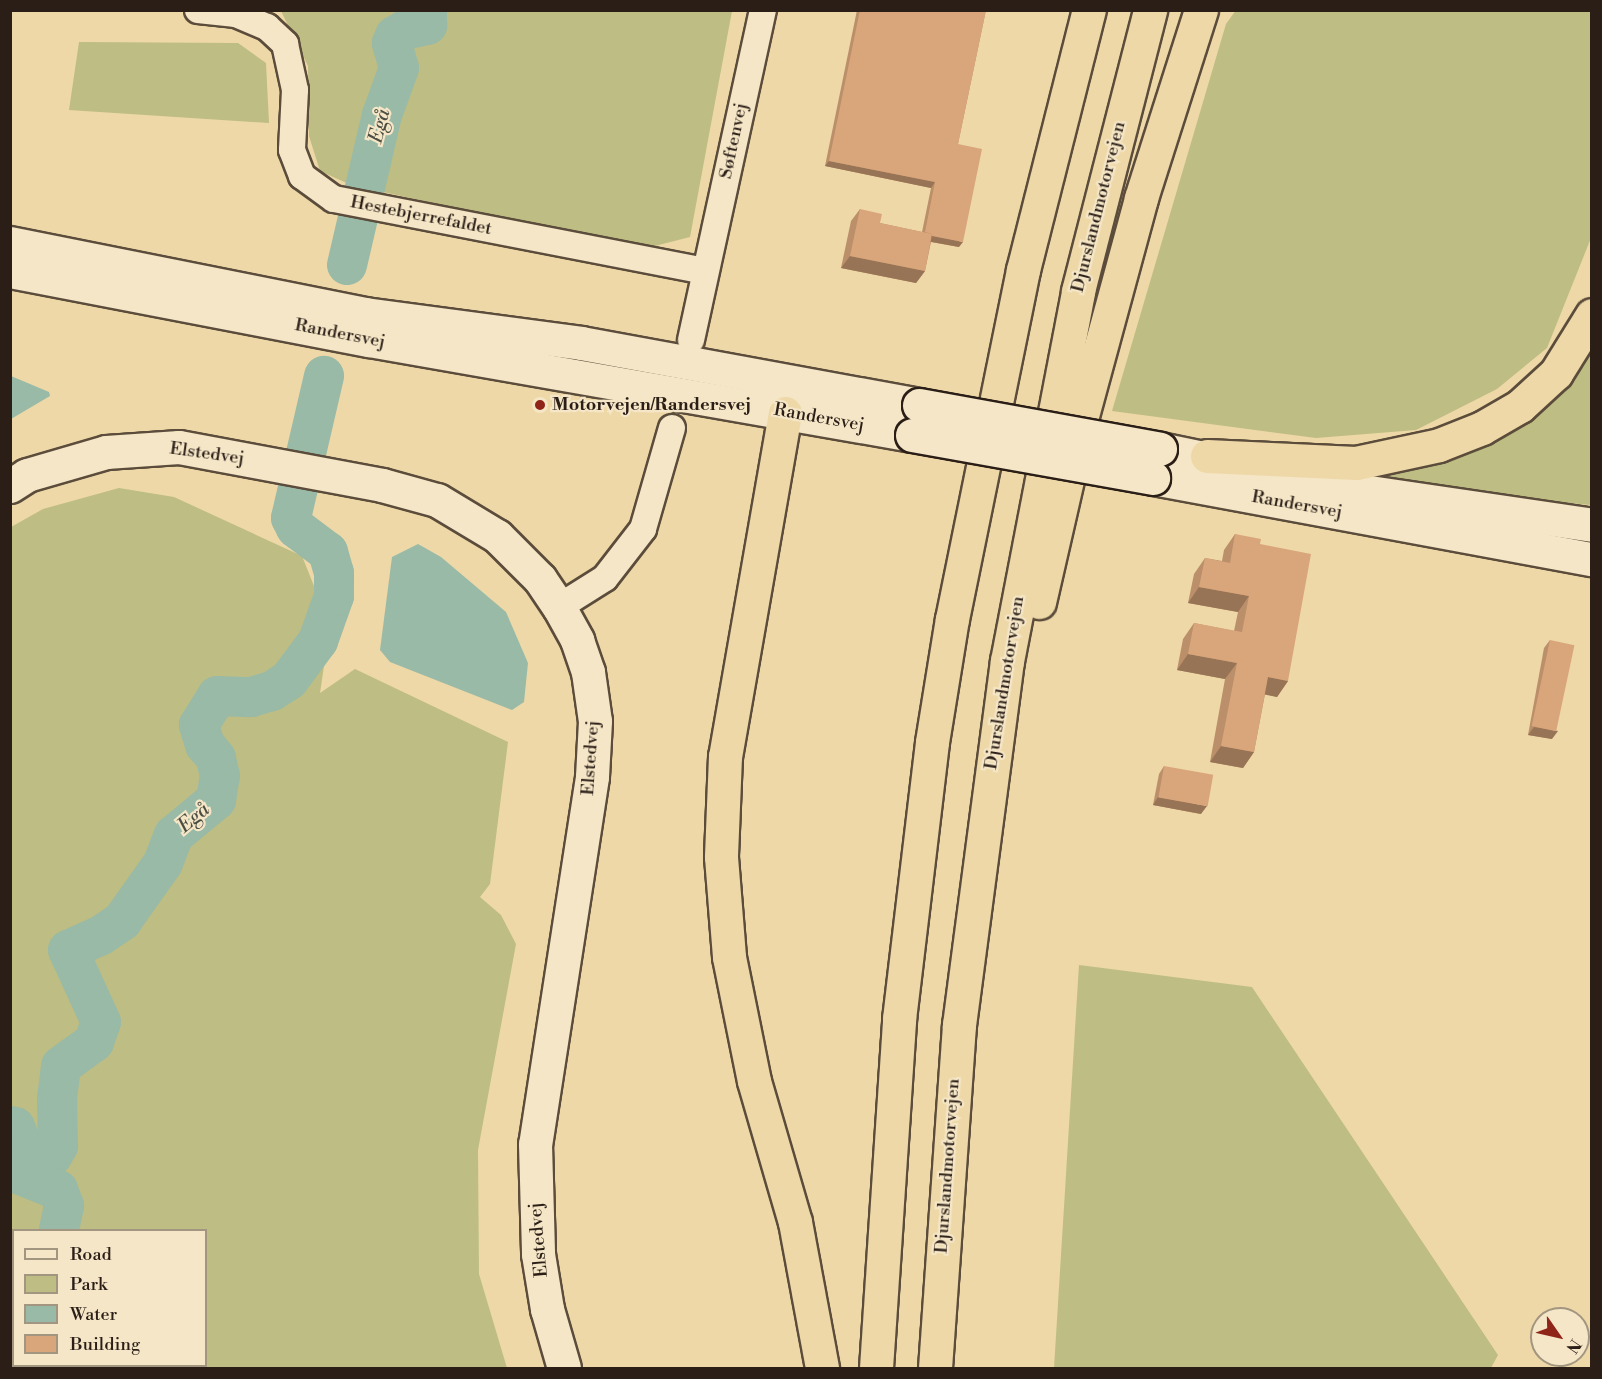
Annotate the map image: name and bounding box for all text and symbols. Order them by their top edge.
street label: Søftenvej [715,101,753,181]
water label: Egå [364,106,396,146]
street label: Djurslandmotorvejen [1067,119,1131,295]
street label: Hestebjerrefaldet [348,192,494,240]
street label: Randersvej [293,315,387,353]
place label: Motorvejen/Randersvej [552,394,751,416]
marker: Motorvejen/Randersvej [533,398,547,412]
street label: Randersvej [772,399,866,437]
street label: Elstedvej [168,438,246,470]
street label: Randersvej [1250,486,1344,524]
street label: Djurslandmotorvejen [981,595,1029,771]
street label: Elstedvej [578,720,604,796]
water label: Egå [173,798,215,838]
street label: Djurslandmotorvejen [931,1078,965,1254]
street label: Elstedvej [525,1202,553,1278]
legend [12,1229,207,1367]
text: Road [70,1243,112,1266]
text: Park [70,1273,107,1296]
text: Water [70,1303,117,1326]
north arrow [1530,1307,1590,1367]
text: Building [70,1333,140,1356]
text: N [1561,1335,1585,1357]

